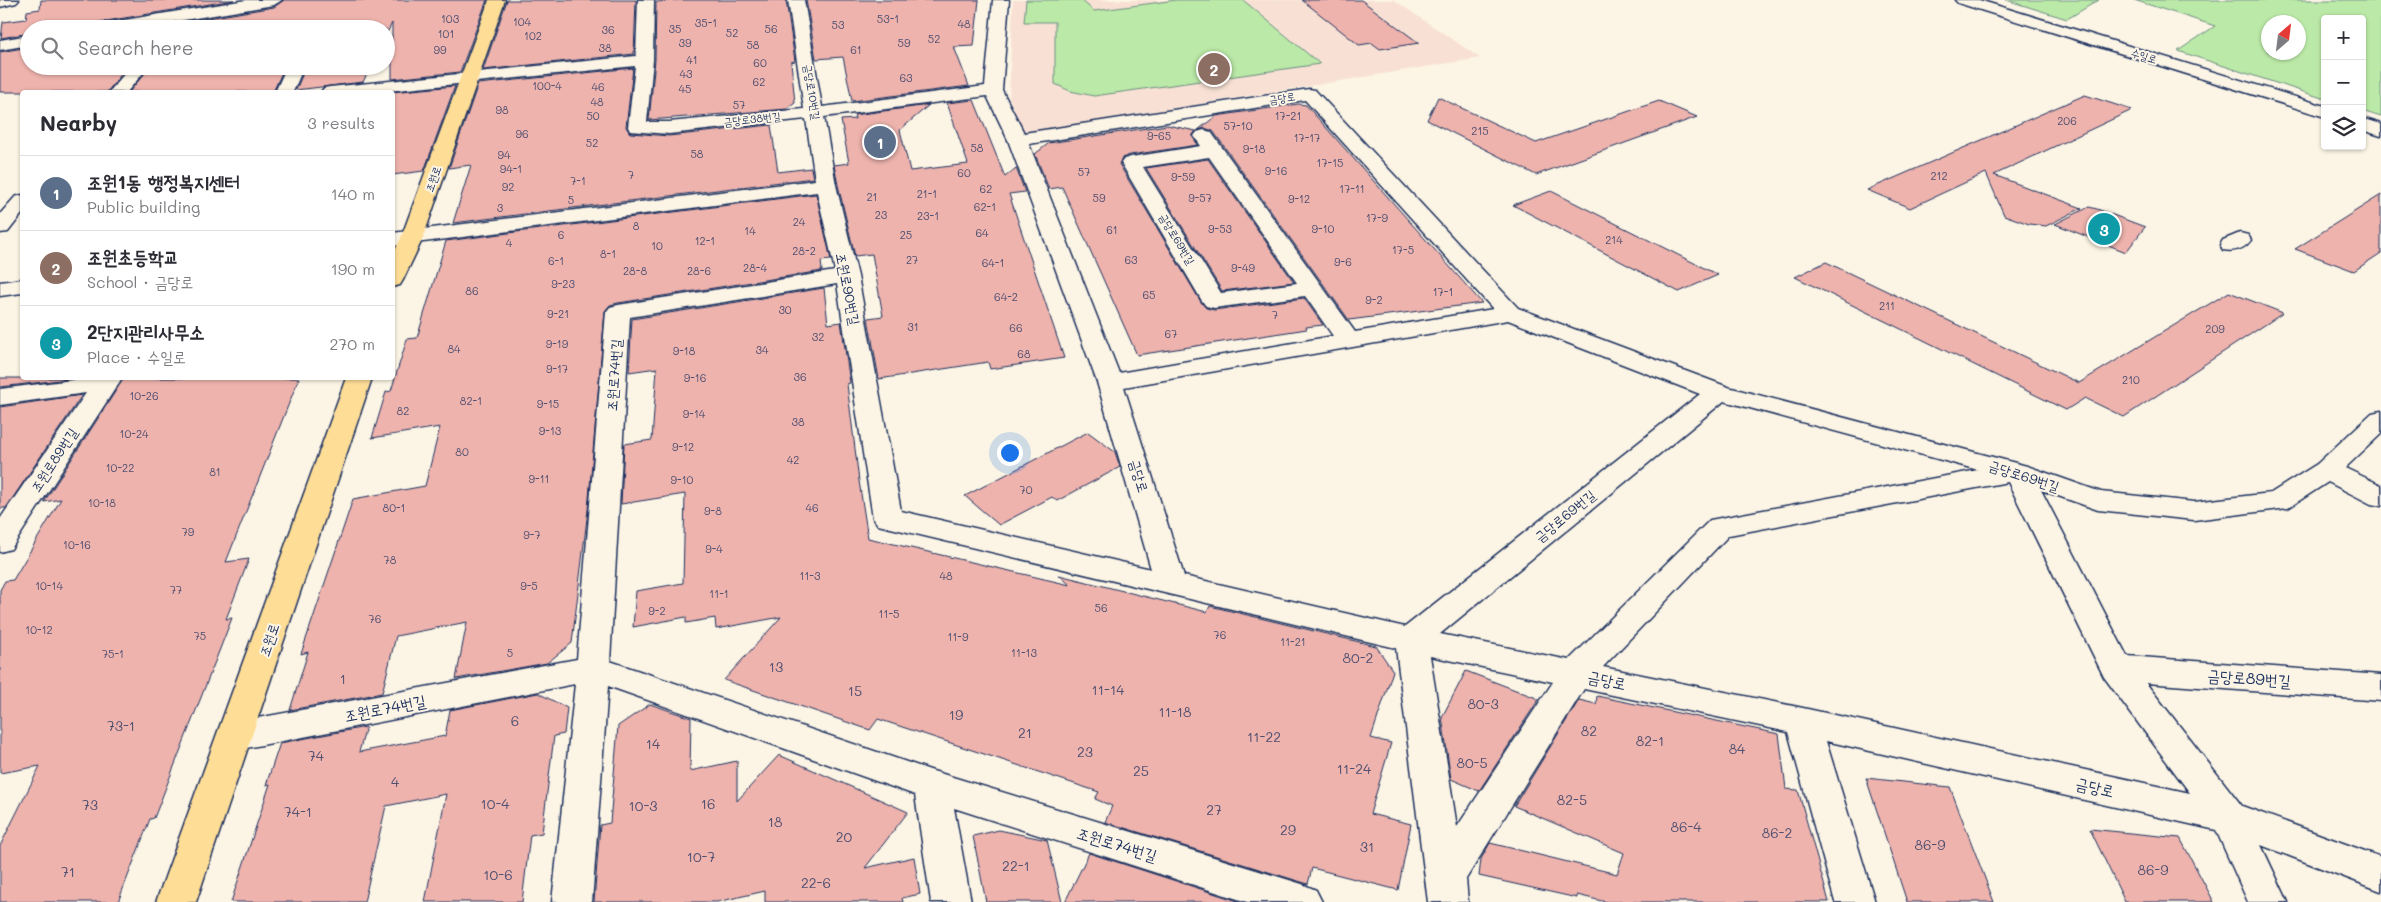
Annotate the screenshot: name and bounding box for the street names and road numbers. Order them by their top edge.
street label: 수일로 [2129,44,2159,67]
street label: 금당로10번길 [801,63,824,121]
street label: 금당로 [1268,88,1296,107]
street label: 금당로38번길 [723,108,781,129]
street label: 조원로 [421,164,444,194]
street label: 금당로69번길 [1156,210,1199,267]
street label: 조원로90번길 [832,251,865,327]
street label: 조원로74번길 [602,337,626,412]
street label: 조원로89번길 [26,423,82,496]
street label: 금당로69번길 [1986,455,2063,496]
street label: 금당로 [1125,457,1154,495]
street label: 금당로69번길 [1530,485,1600,546]
street label: 조원로 [254,621,283,659]
street label: 금당로89번길 [2207,664,2292,691]
street label: 금당로 [1586,665,1628,694]
street label: 조원로74번길 [342,689,428,726]
street label: 금당로 [2074,772,2116,801]
street label: 조원로74번길 [1075,821,1160,866]

